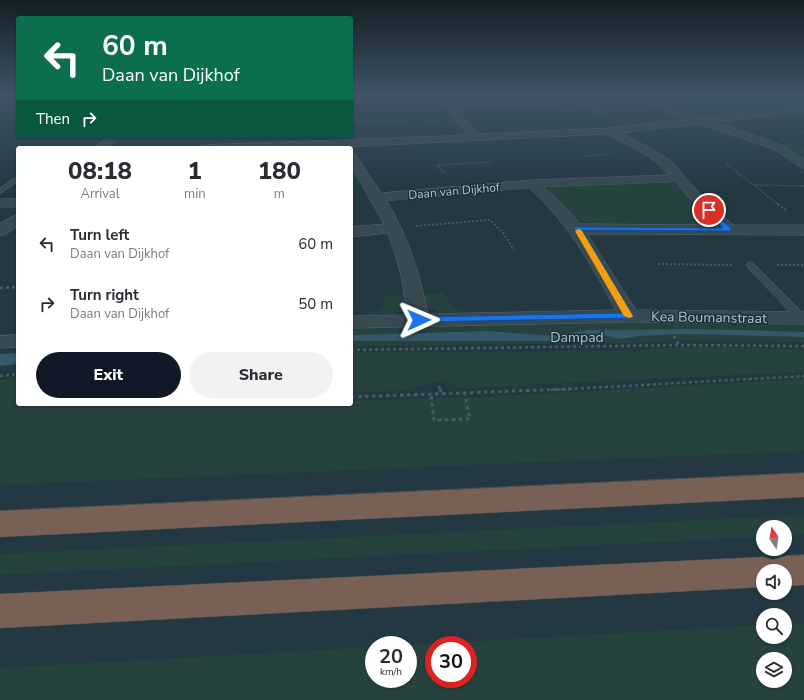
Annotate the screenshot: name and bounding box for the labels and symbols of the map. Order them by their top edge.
street label: Daan van Dijkhof [408,179,501,203]
pin [692,193,726,227]
position arrow [398,299,440,341]
street label: Kea Boumanstraat [651,307,767,328]
street label: Dampad [550,328,604,347]
north arrow [756,520,792,556]
speed limit sign: 30 [425,636,477,688]

